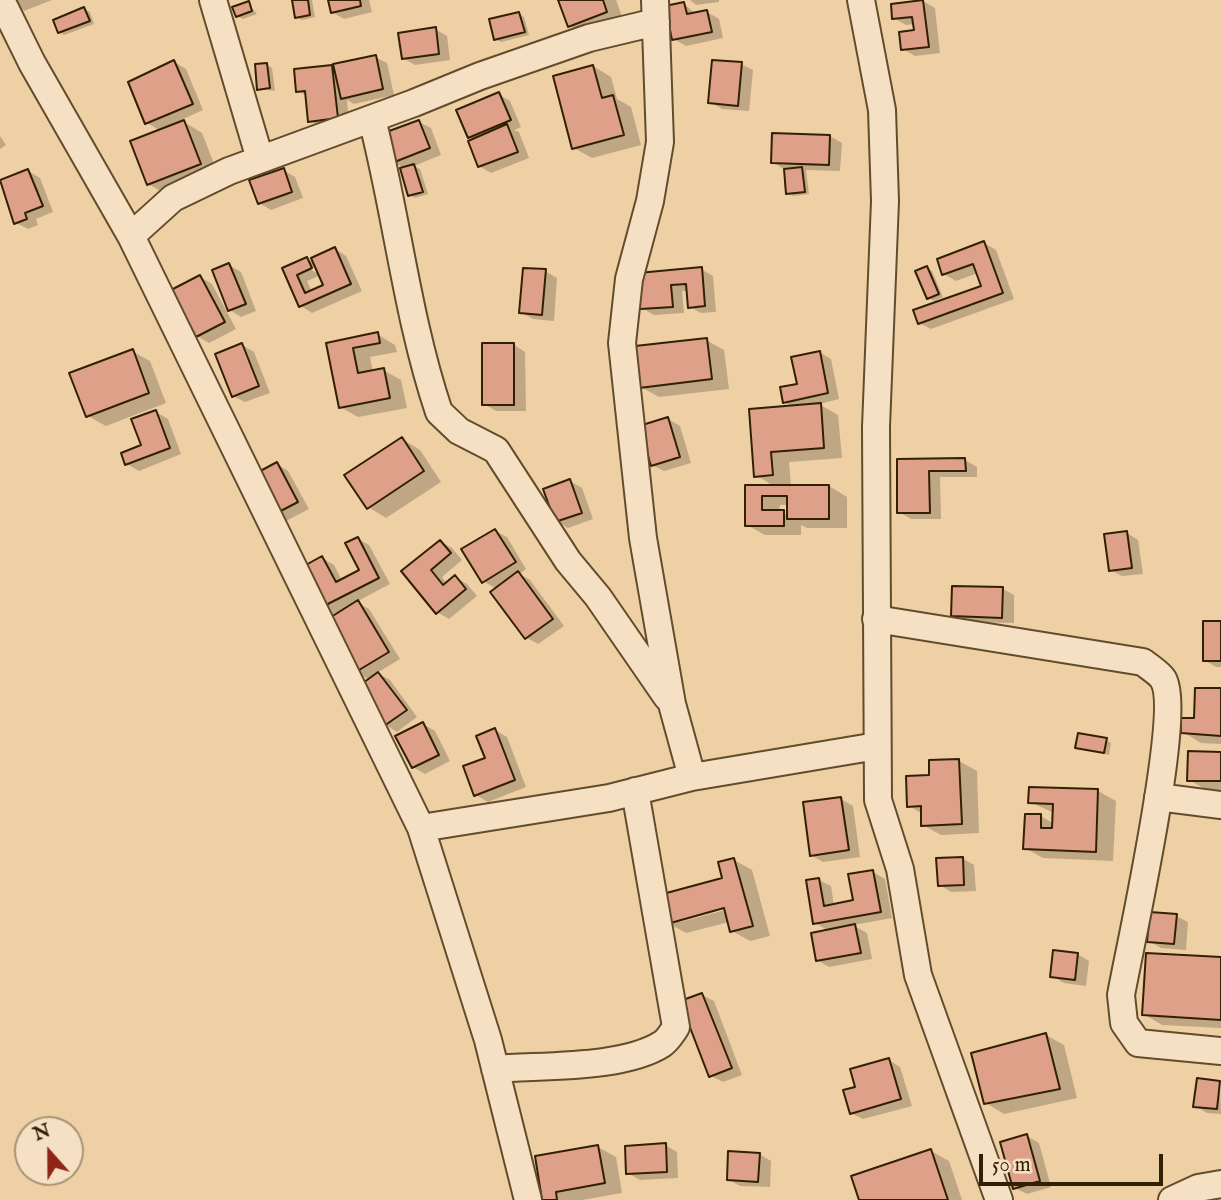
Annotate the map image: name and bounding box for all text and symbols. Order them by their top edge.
north arrow [14,1116,84,1186]
text: N [30,1119,54,1147]
scale bar [983,1140,1167,1184]
text: 50 m [992,1152,1031,1179]

